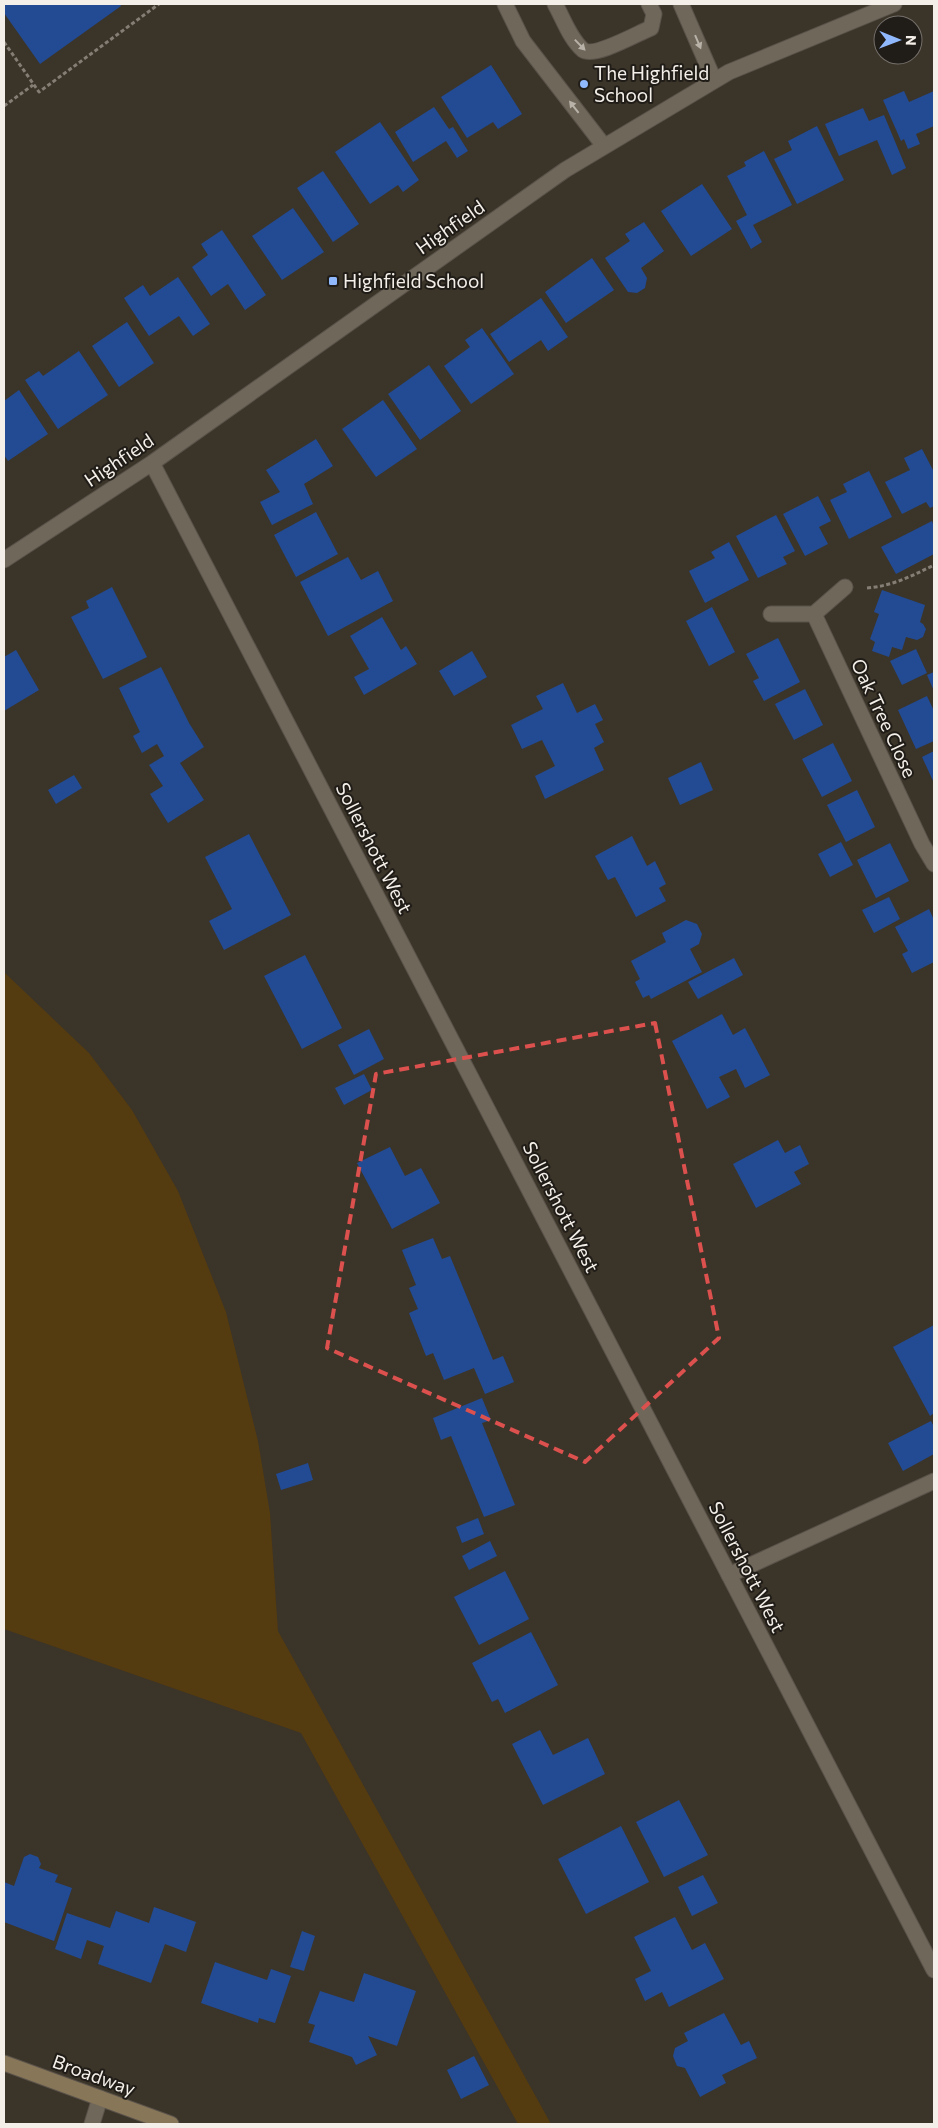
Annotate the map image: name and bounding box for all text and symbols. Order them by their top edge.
north arrow [873,15,923,65]
one-way arrow [694,35,702,49]
text: N [903,35,920,46]
one-way arrow [574,39,586,51]
place label: The Highfield School [594,61,709,106]
marker: The Highfield School [578,78,590,90]
one-way arrow [569,101,579,114]
street label: Highfield [411,195,488,259]
place label: Highfield School [343,269,484,292]
marker: Highfield School [327,275,339,287]
street label: Highfield [80,428,158,491]
street label: Oak Tree Close [847,655,922,781]
street label: Sollershott West [332,778,417,917]
street label: Sollershott West [519,1137,604,1276]
street label: Sollershott West [705,1497,790,1636]
street label: Broadway [50,2049,139,2100]

